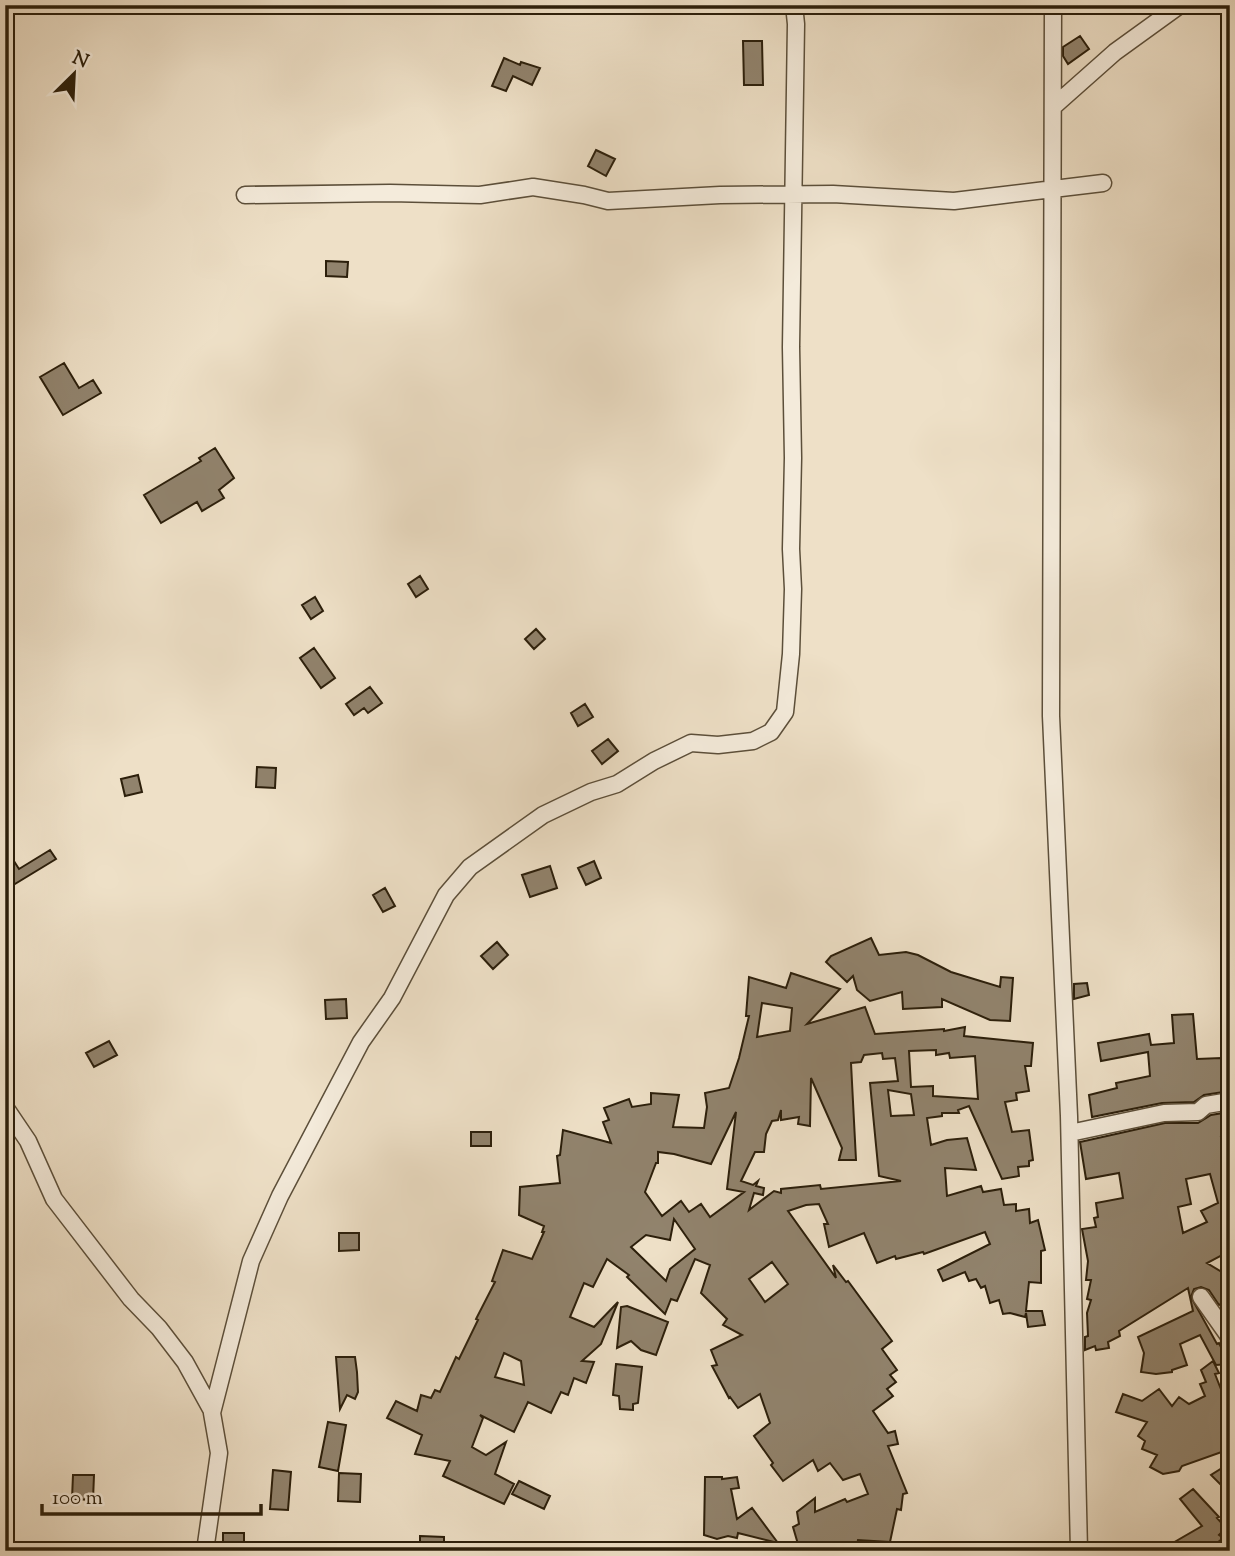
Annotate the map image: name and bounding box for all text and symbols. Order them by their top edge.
north arrow [38,38,108,108]
text: N [67,45,92,76]
scale bar [42,1472,261,1516]
text: 100 m [52,1484,103,1514]

